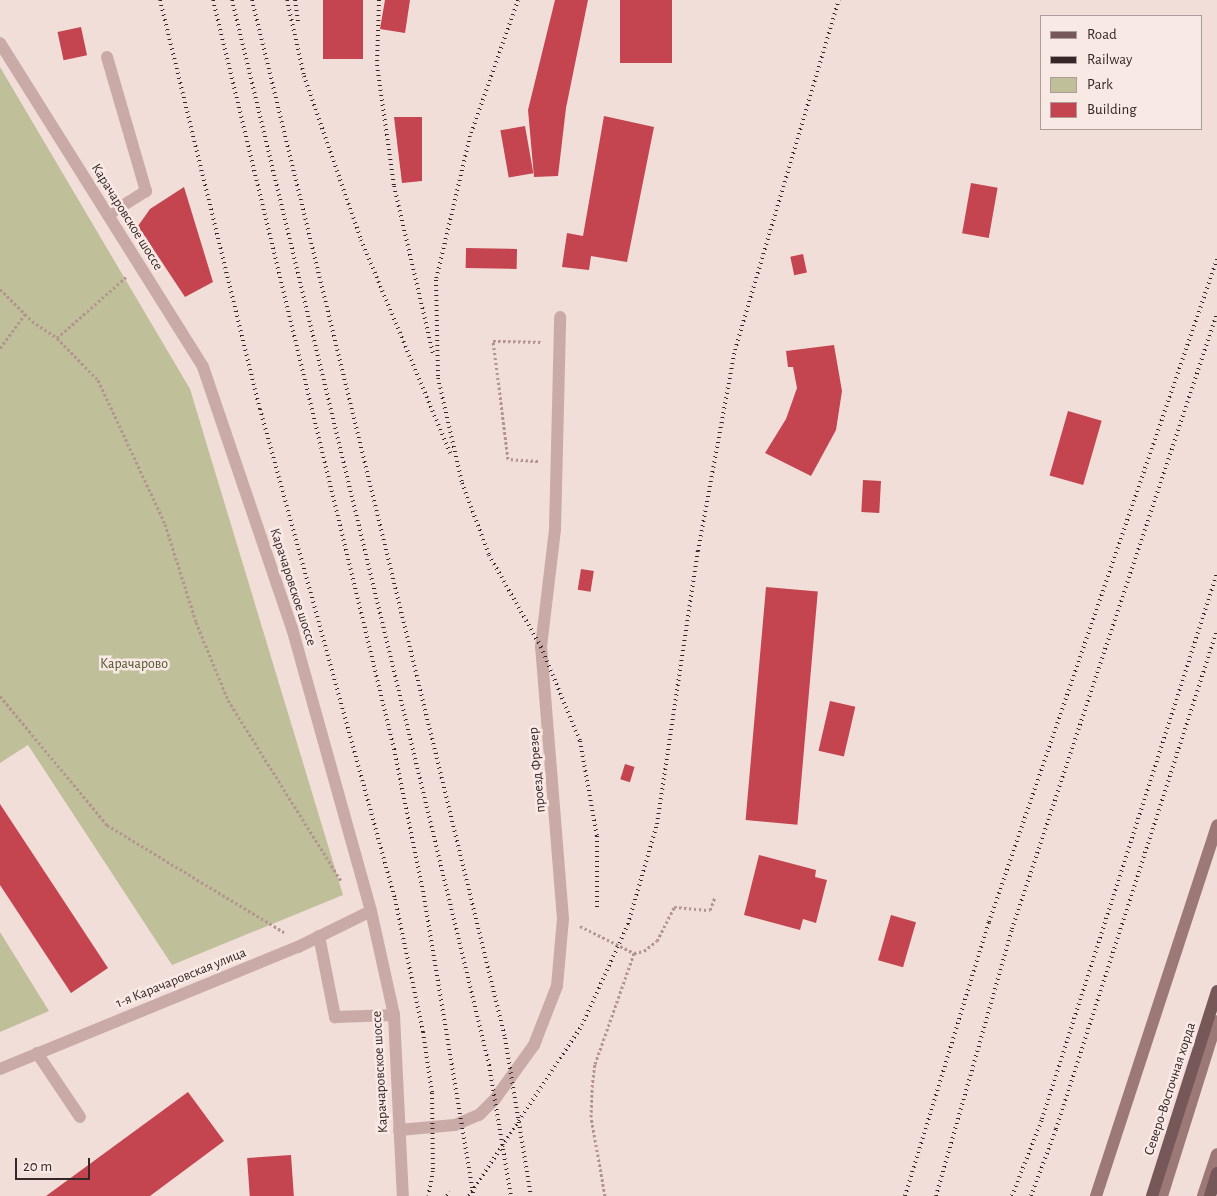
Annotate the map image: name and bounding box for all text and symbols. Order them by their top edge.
legend [1040,15,1202,130]
text: Road [1087,27,1117,42]
text: Railway [1087,52,1132,67]
text: Park [1087,77,1113,92]
text: Building [1087,102,1137,117]
street label: Карачаровское шоссе [87,161,167,273]
street label: Карачаровское шоссе [266,526,320,648]
park label: Карачарово [100,656,168,672]
street label: проезд Фрезер [525,727,549,813]
street label: 1-я Карачаровская улица [113,944,249,1012]
street label: Карачаровское шоссе [368,1010,392,1134]
street label: Северо-Восточная хорда [1141,1020,1199,1158]
scale bar [18,1148,92,1180]
text: 20 m [23,1159,52,1174]

